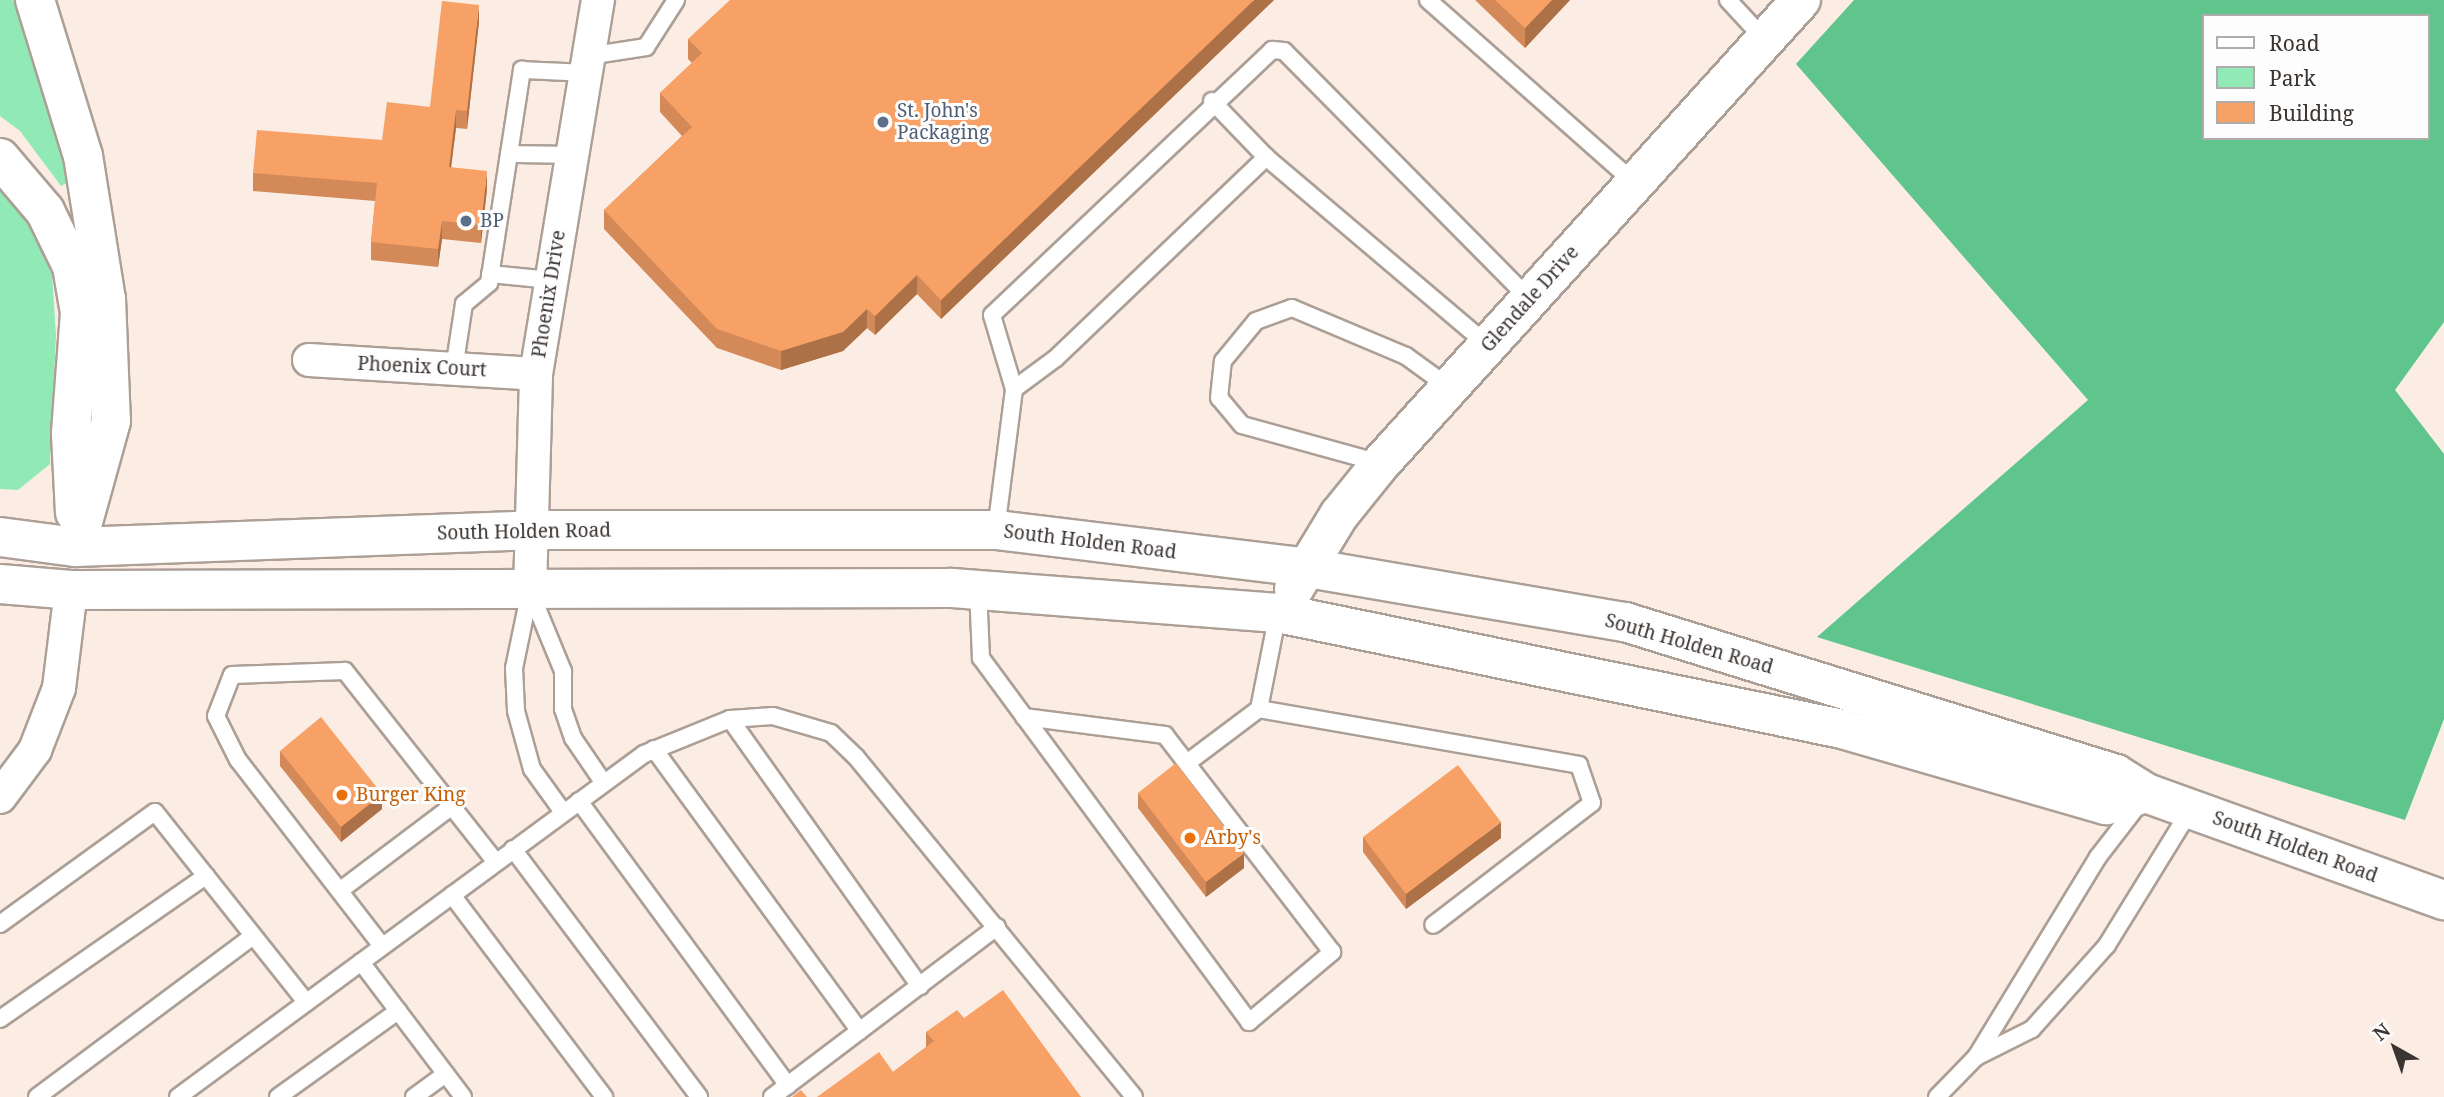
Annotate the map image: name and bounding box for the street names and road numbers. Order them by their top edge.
street label: Phoenix Drive [528,229,570,359]
street label: Glendale Drive [1476,241,1584,357]
street label: Phoenix Court [357,352,487,382]
street label: South Holden Road [437,519,611,545]
street label: South Holden Road [1002,520,1178,564]
street label: South Holden Road [1602,609,1776,679]
street label: South Holden Road [2209,807,2381,887]

